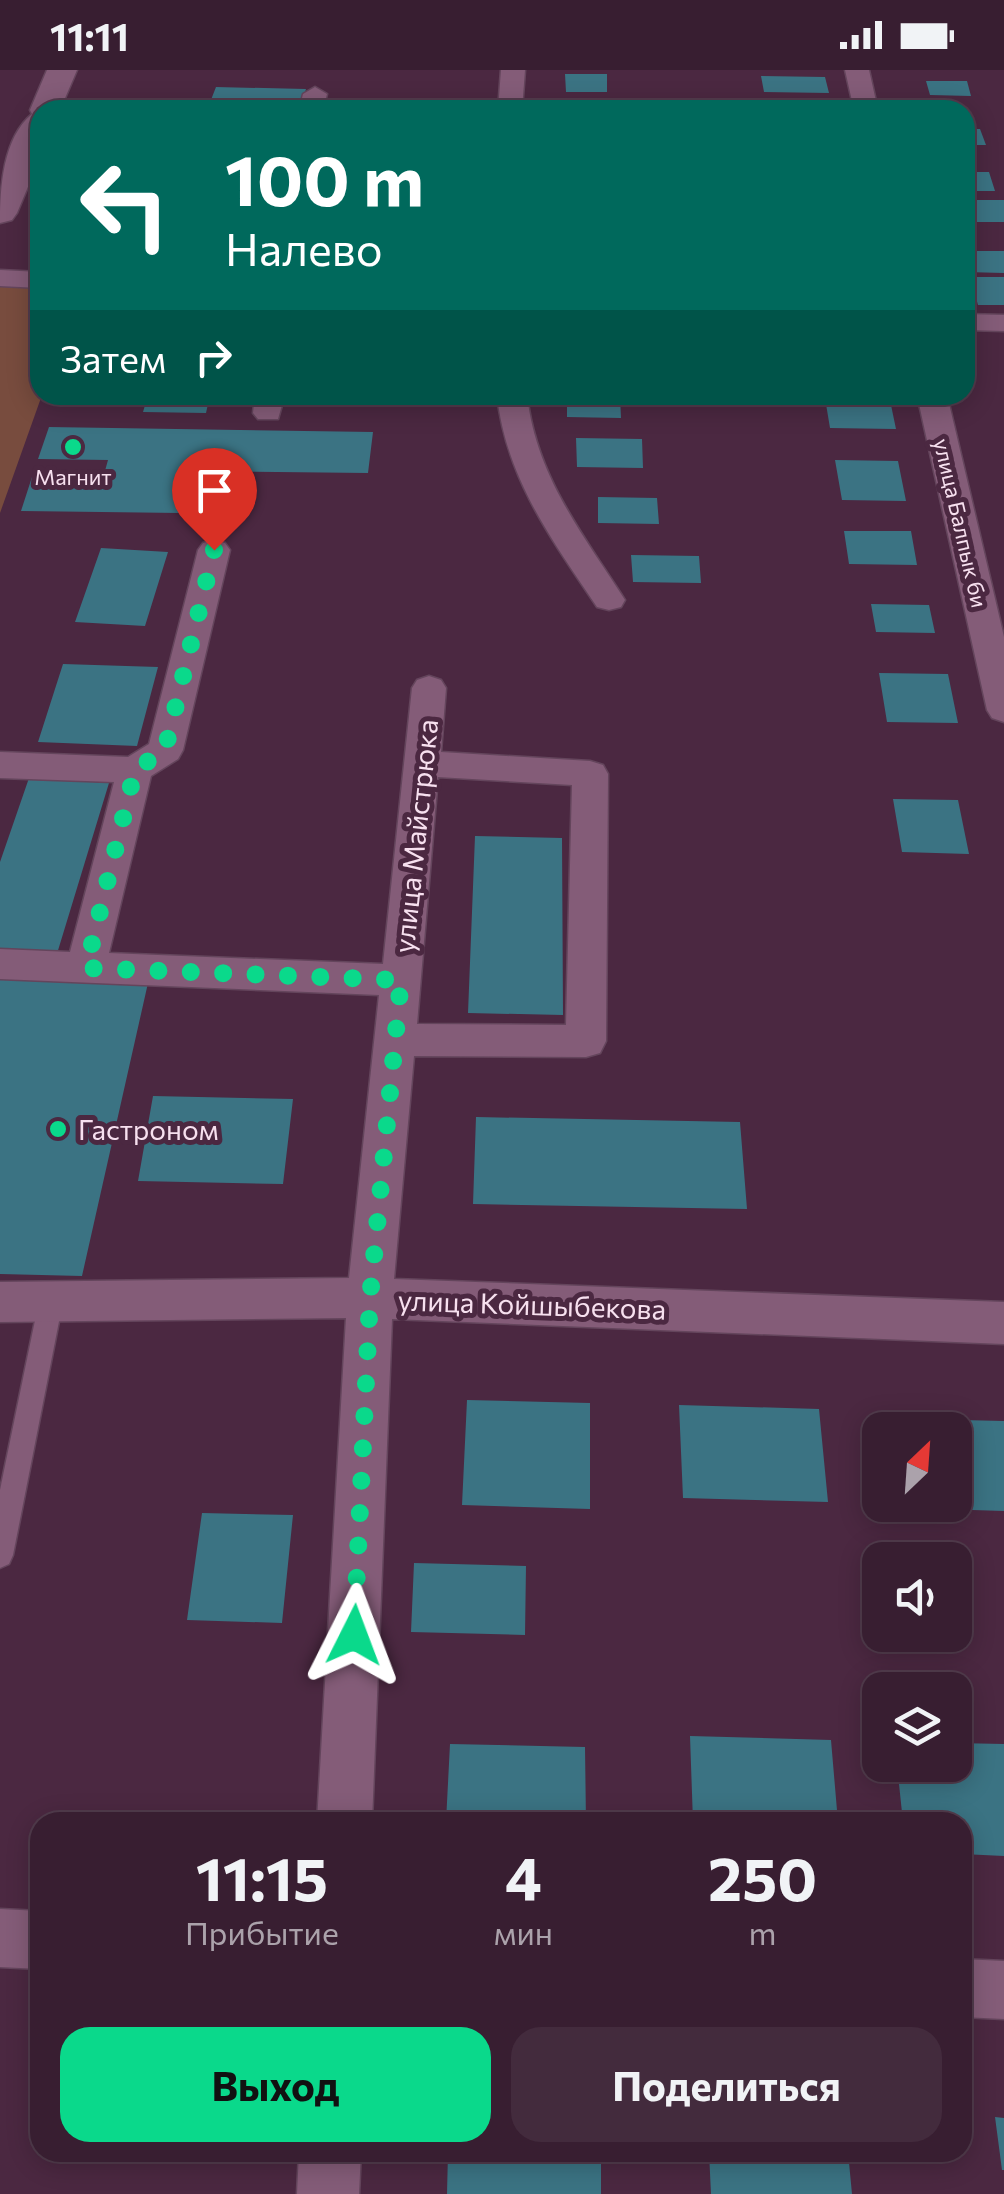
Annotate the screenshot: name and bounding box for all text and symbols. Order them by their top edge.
text: 11:11 [50,12,129,59]
text: 100 m [225,135,424,220]
icon: left [60,140,190,270]
text: Налево [225,220,383,275]
icon: right [186,330,241,385]
text: Затем [60,334,166,381]
marker: Магнит [62,436,84,458]
street label: улица Балпык би [928,436,994,610]
pin [172,448,257,551]
place label: Магнит [34,463,112,490]
icon: arrive [187,463,242,518]
street label: улица Майстрюка [386,717,444,955]
place label: Гастроном [78,1112,219,1146]
marker: Гастроном [47,1118,69,1140]
street label: улица Койшыбекова [397,1282,667,1326]
north arrow [862,1412,972,1522]
map controls [862,1412,972,1782]
button: sound [862,1542,972,1652]
position arrow [302,1583,406,1687]
button: layers [862,1672,972,1782]
text: 11:15 [196,1840,328,1913]
text: 4 [505,1840,542,1913]
text: 250 [708,1840,817,1913]
text: Прибытие [185,1912,339,1952]
text: мин [494,1912,553,1952]
text: m [749,1912,776,1952]
button: Выход [60,2027,491,2142]
button: Поделиться [511,2027,942,2142]

